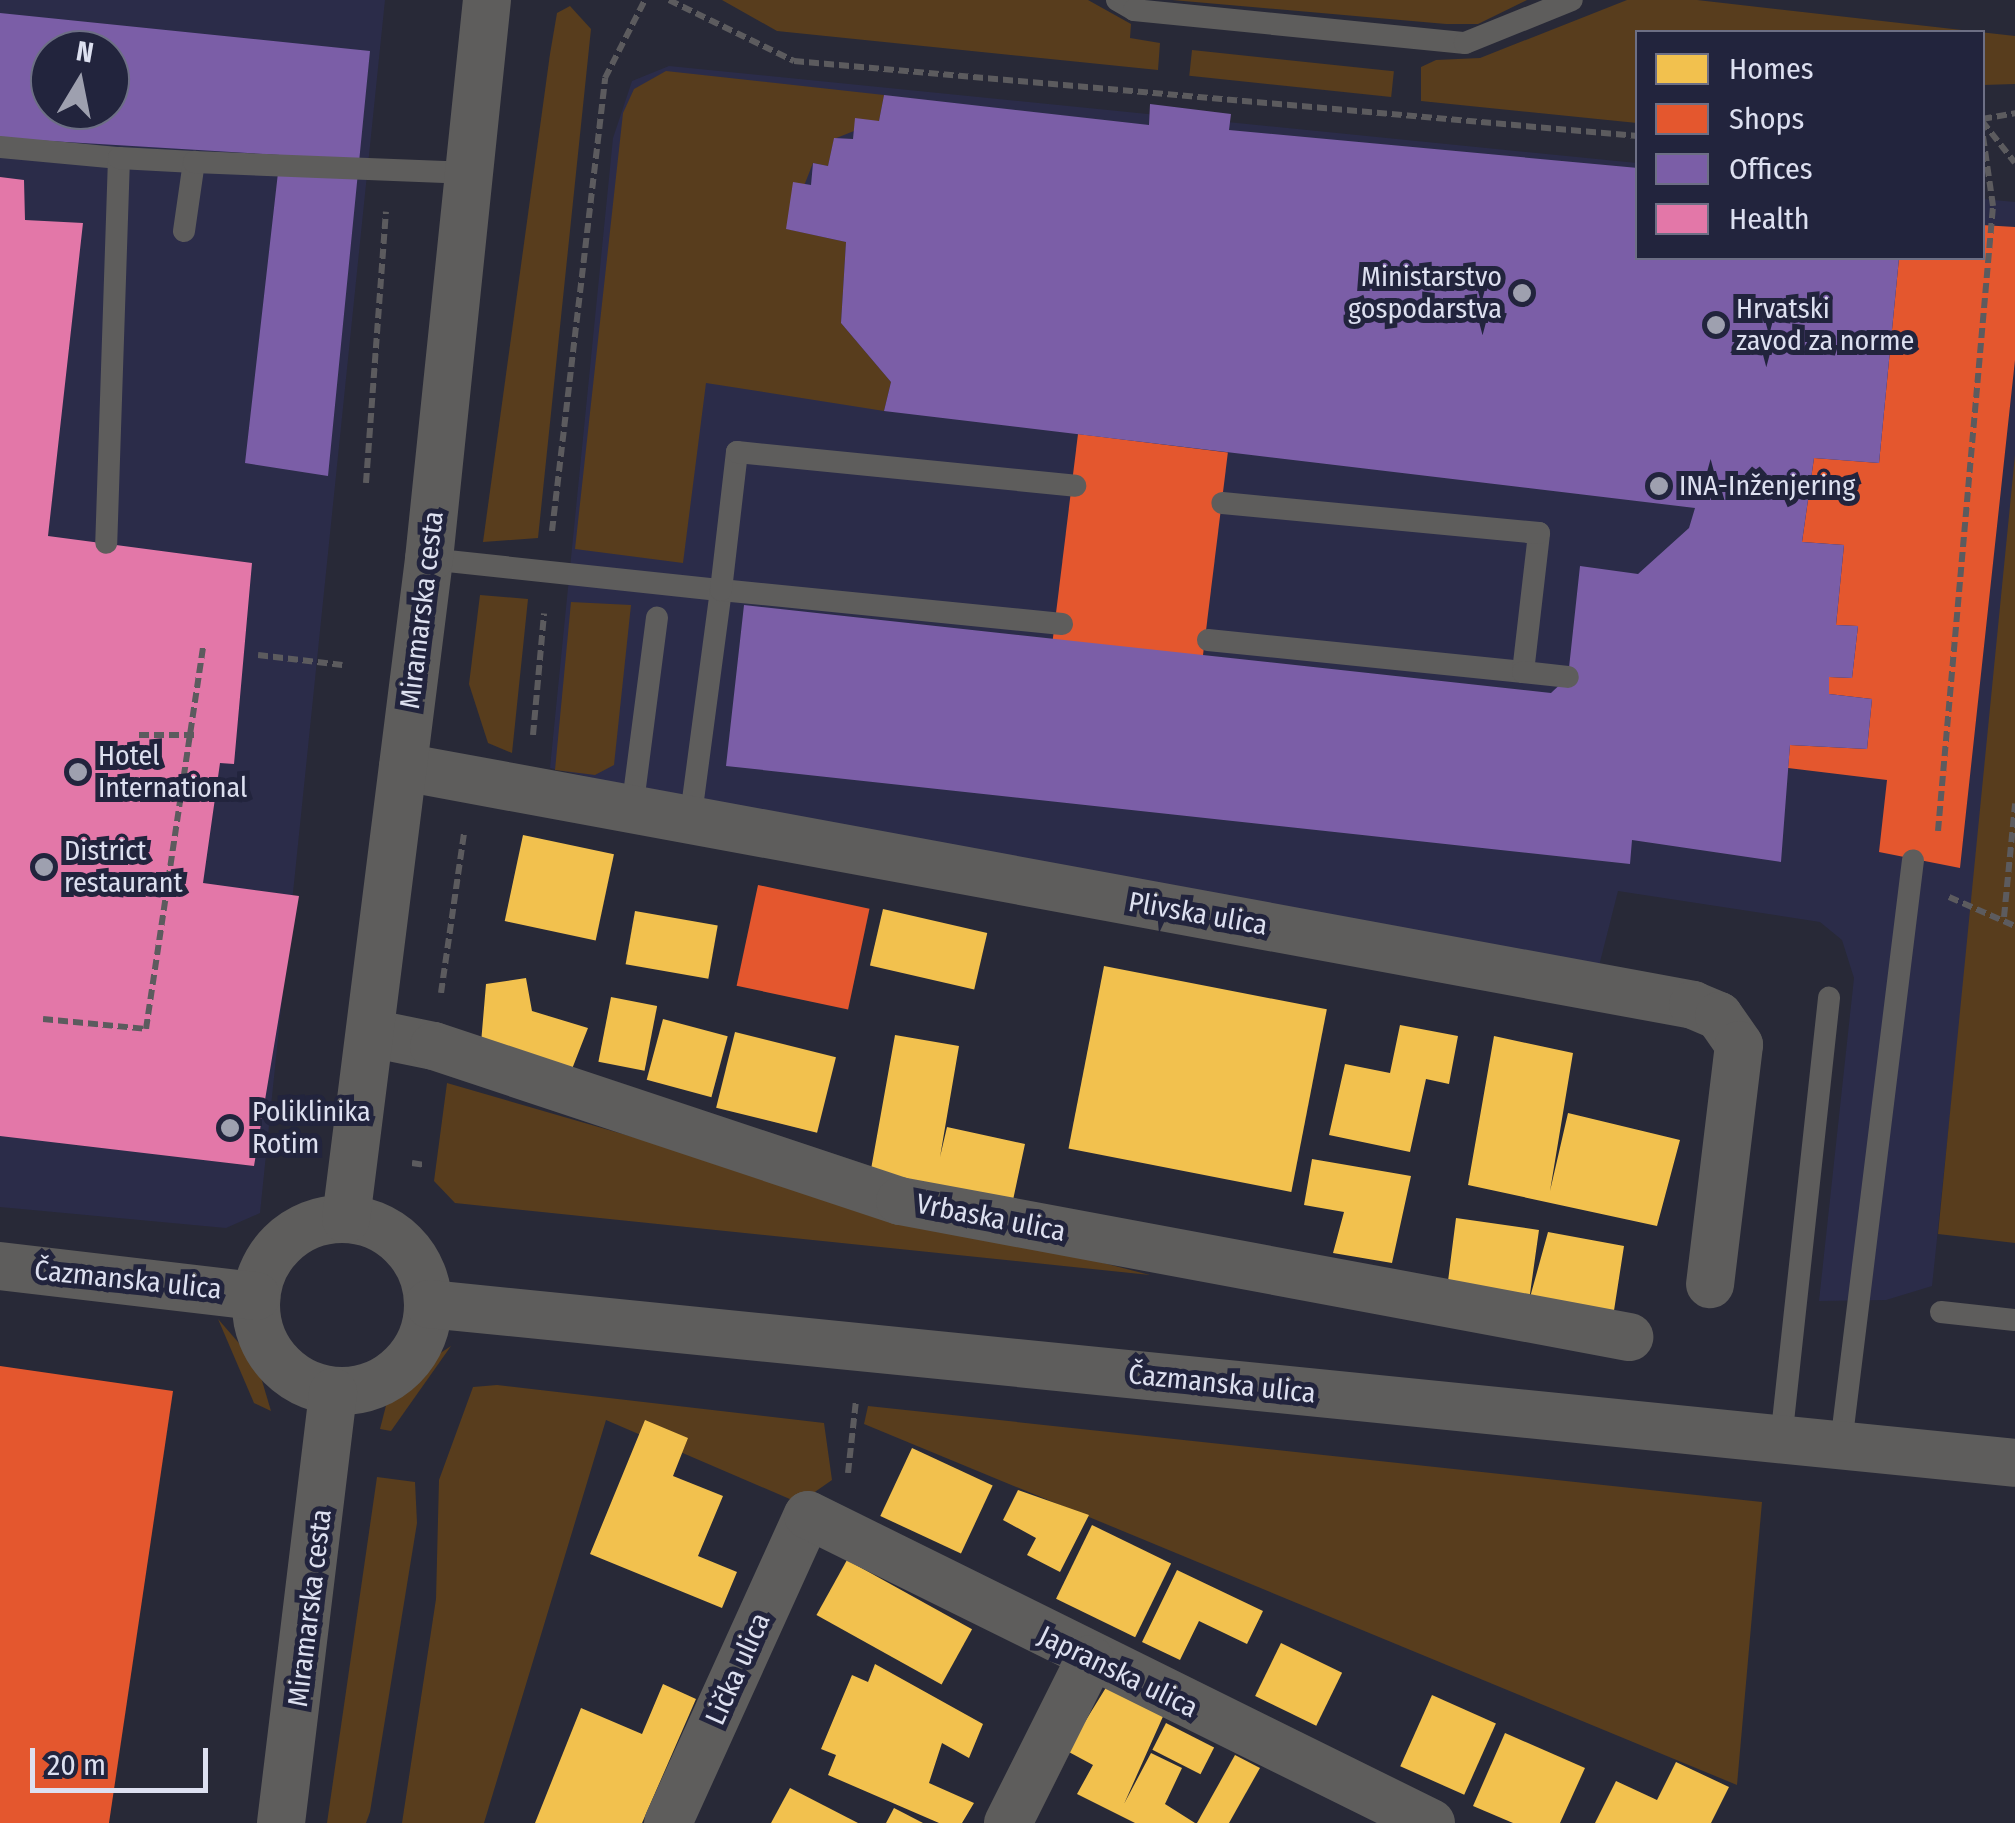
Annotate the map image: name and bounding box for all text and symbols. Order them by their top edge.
north arrow [30,30,130,130]
legend [1635,30,1985,260]
text: N [74,34,96,70]
text: Homes [1729,51,1814,87]
text: Shops [1729,101,1804,137]
text: Offices [1729,151,1813,187]
text: Health [1729,201,1810,237]
place label: Ministarstvo gospodarstva [1348,260,1502,326]
marker: Ministarstvo gospodarstva [1511,282,1533,304]
place label: Hrvatski zavod za norme [1736,292,1914,358]
marker: Hrvatski zavod za norme [1705,314,1727,336]
place label: INA-Inženjering [1679,469,1855,503]
marker: INA-Inženjering [1648,475,1670,497]
street label: Miramarska cesta [393,509,451,711]
place label: Hotel International [98,739,247,805]
marker: Hotel International [67,761,89,783]
place label: District restaurant [64,834,183,900]
marker: District restaurant [33,856,55,878]
street label: Plivska ulica [1126,885,1270,943]
place label: Poliklinika Rotim [252,1095,371,1161]
marker: Poliklinika Rotim [217,1115,243,1141]
street label: Vrbaska ulica [914,1187,1068,1249]
street label: Čazmanska ulica [33,1253,223,1307]
street label: Čazmanska ulica [1127,1357,1317,1411]
street label: Miramarska cesta [281,1507,339,1709]
street label: Lička ulica [698,1608,778,1730]
street label: Japranska ulica [1033,1619,1203,1725]
scale bar [35,1728,212,1790]
text: 20 m [47,1747,106,1783]

